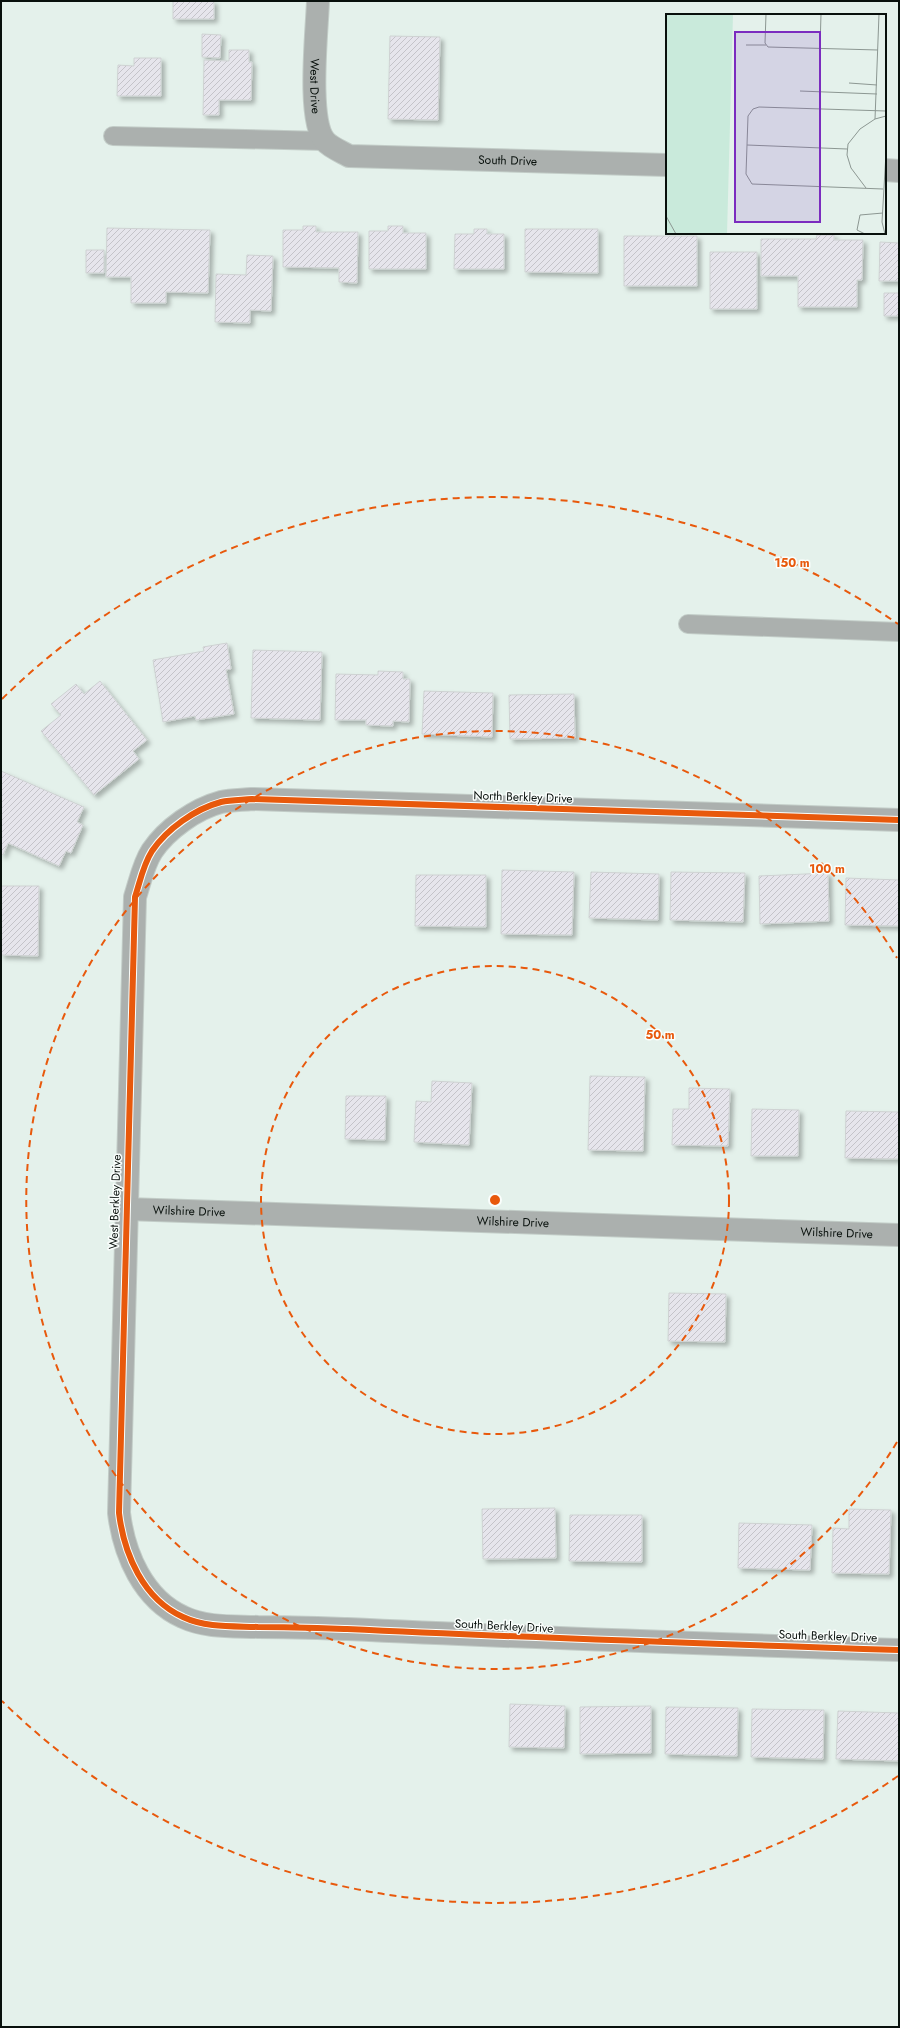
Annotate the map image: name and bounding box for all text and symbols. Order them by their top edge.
inset map [666,14,886,234]
street label: West Drive [305,58,325,115]
street label: South Drive [478,151,537,170]
text: 150 m [774,554,810,572]
street label: North Berkley Drive [473,786,573,808]
text: 100 m [809,860,845,878]
text: 50 m [645,1026,675,1044]
street label: West Berkley Drive [104,1154,126,1250]
centre of rings [488,1193,502,1207]
street label: Wilshire Drive [152,1201,226,1221]
street label: Wilshire Drive [476,1212,549,1232]
street label: Wilshire Drive [800,1223,873,1243]
street label: South Berkley Drive [454,1614,554,1638]
street label: South Berkley Drive [778,1625,878,1647]

